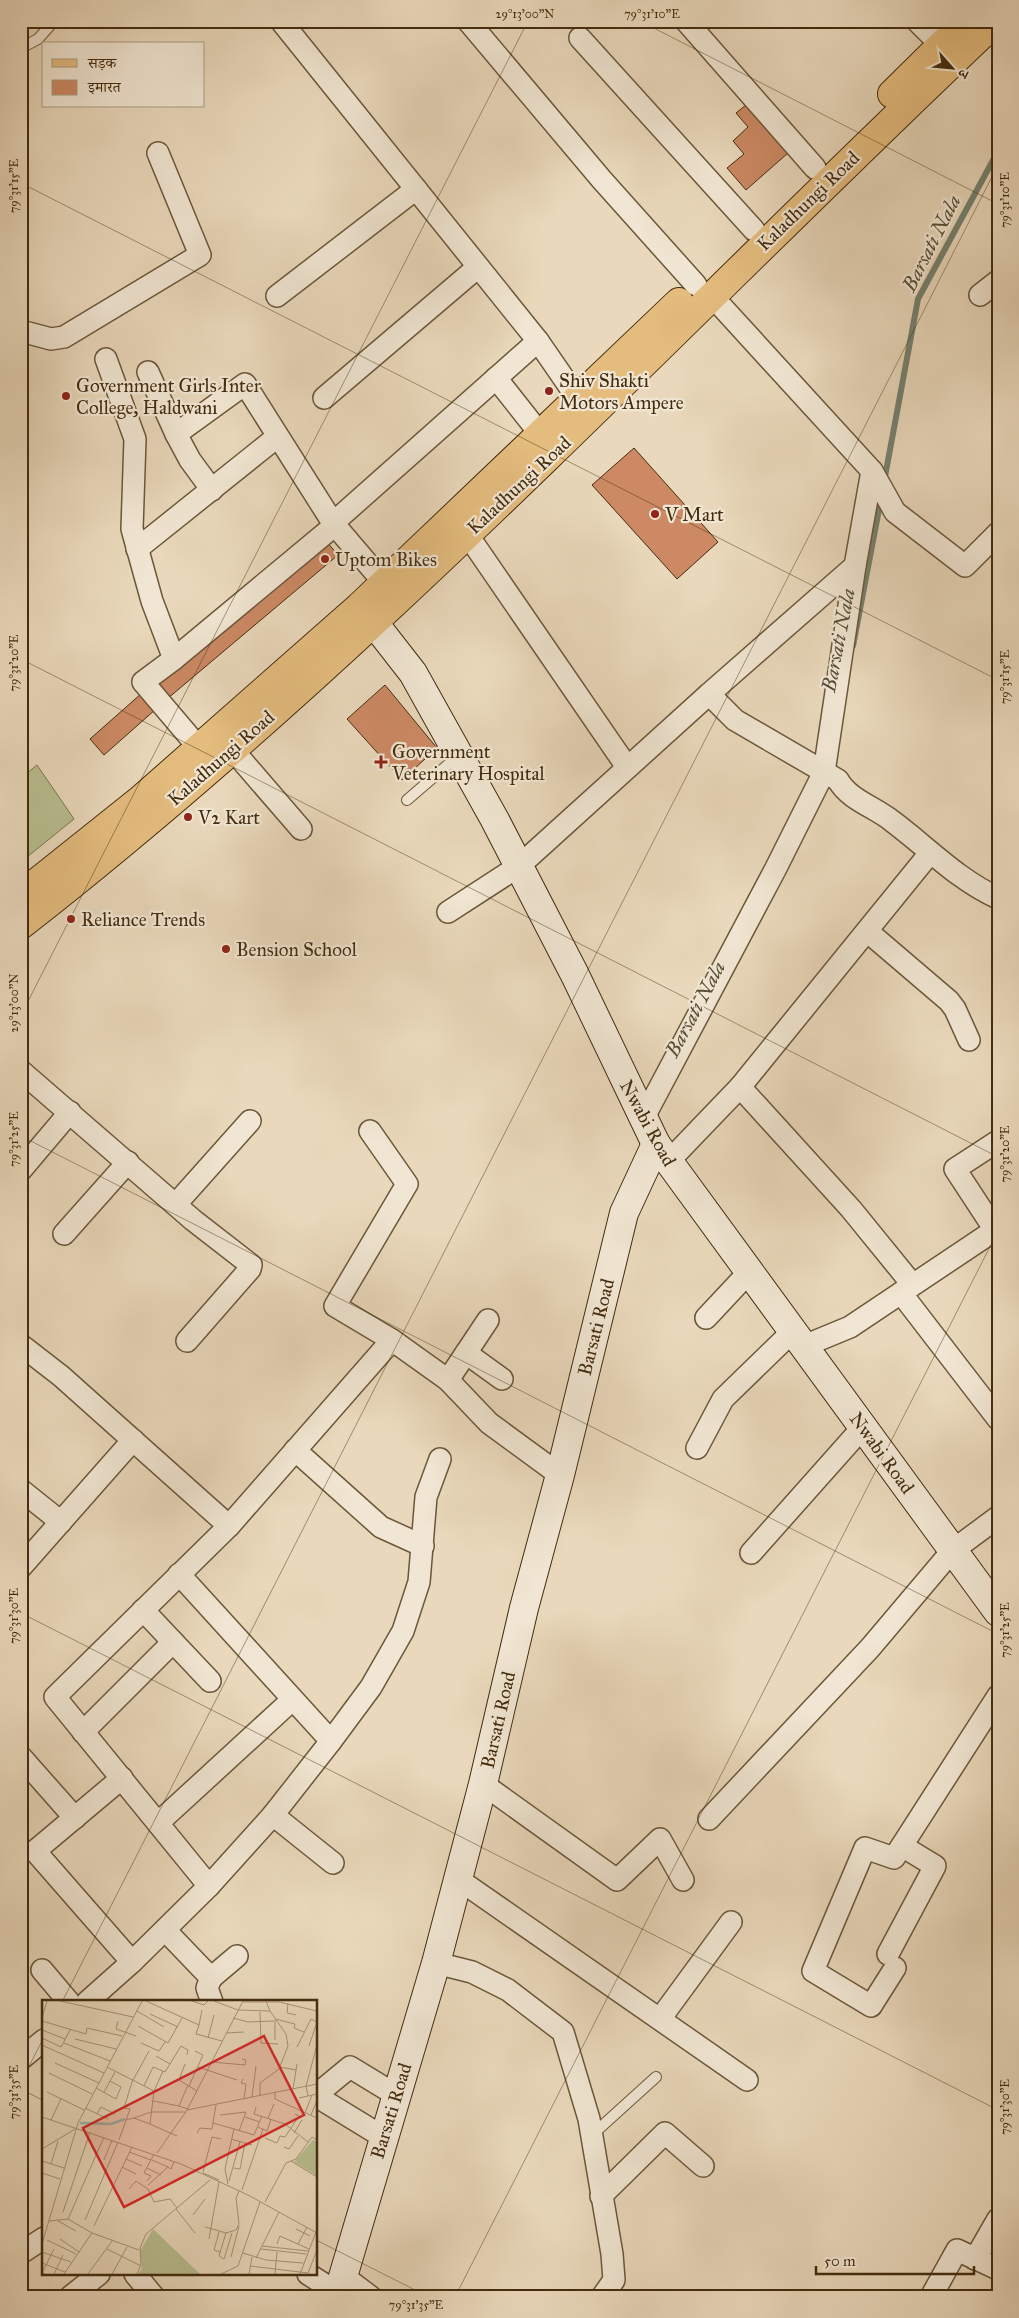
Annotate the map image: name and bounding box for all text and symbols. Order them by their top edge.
text: 29°13'00"N [496,7,554,21]
text: 79°31'10"E [624,7,680,21]
legend [42,42,205,108]
north arrow [926,42,976,92]
text: सड़क [87,54,117,72]
text: उ [954,66,973,81]
text: इमारत [87,78,122,96]
street label: Kaladhungi Road [752,146,865,256]
text: 79°31'15"E [7,159,21,213]
text: 79°31'10"E [998,172,1012,228]
water label: Barsati Nala [896,191,966,296]
place label: Shiv Shakti Motors Ampere [559,369,684,414]
place label: Government Girls Inter College, Haldwani [76,374,262,420]
marker: Shiv Shakti Motors Ampere [543,385,555,397]
marker: Government Girls Inter College, Haldwani [60,390,72,402]
street label: Kaladhungi Road [462,431,577,540]
place label: V Mart [664,503,724,526]
marker: V Mart [649,508,661,520]
place label: Uptom Bikes [335,548,437,571]
marker: Uptom Bikes [319,553,331,565]
water label: Barsati Nala [816,586,860,695]
text: 79°31'20"E [7,634,21,691]
text: 79°31'15"E [998,650,1012,704]
street label: Kaladhungi Road [163,705,280,811]
place label: Government Veterinary Hospital [391,740,545,785]
marker: Government Veterinary Hospital [374,755,388,769]
place label: V2 Kart [197,806,260,829]
marker: V2 Kart [182,811,194,823]
place label: Reliance Trends [81,908,205,931]
marker: Reliance Trends [65,913,77,925]
place label: Bension School [236,938,358,961]
marker: Bension School [220,943,232,955]
water label: Barsati Nala [659,957,730,1062]
text: 29°13'00"N [7,974,21,1032]
street label: Nwabi Road [615,1076,681,1171]
text: 79°31'25"E [7,1111,21,1167]
text: 79°31'20"E [998,1125,1012,1182]
street label: Barsati Road [573,1276,619,1378]
street label: Nwabi Road [845,1408,920,1499]
text: 79°31'30"E [7,1588,21,1644]
text: 79°31'25"E [998,1602,1012,1658]
street label: Barsati Road [476,1669,520,1771]
inset map [42,2000,318,2276]
street label: Barsati Road [366,2060,417,2162]
text: 79°31'35"E [7,2064,21,2119]
text: 79°31'30"E [998,2079,1012,2135]
scale bar [816,2243,974,2275]
text: 50 m [824,2252,856,2270]
text: 79°31'35"E [389,2298,444,2312]

